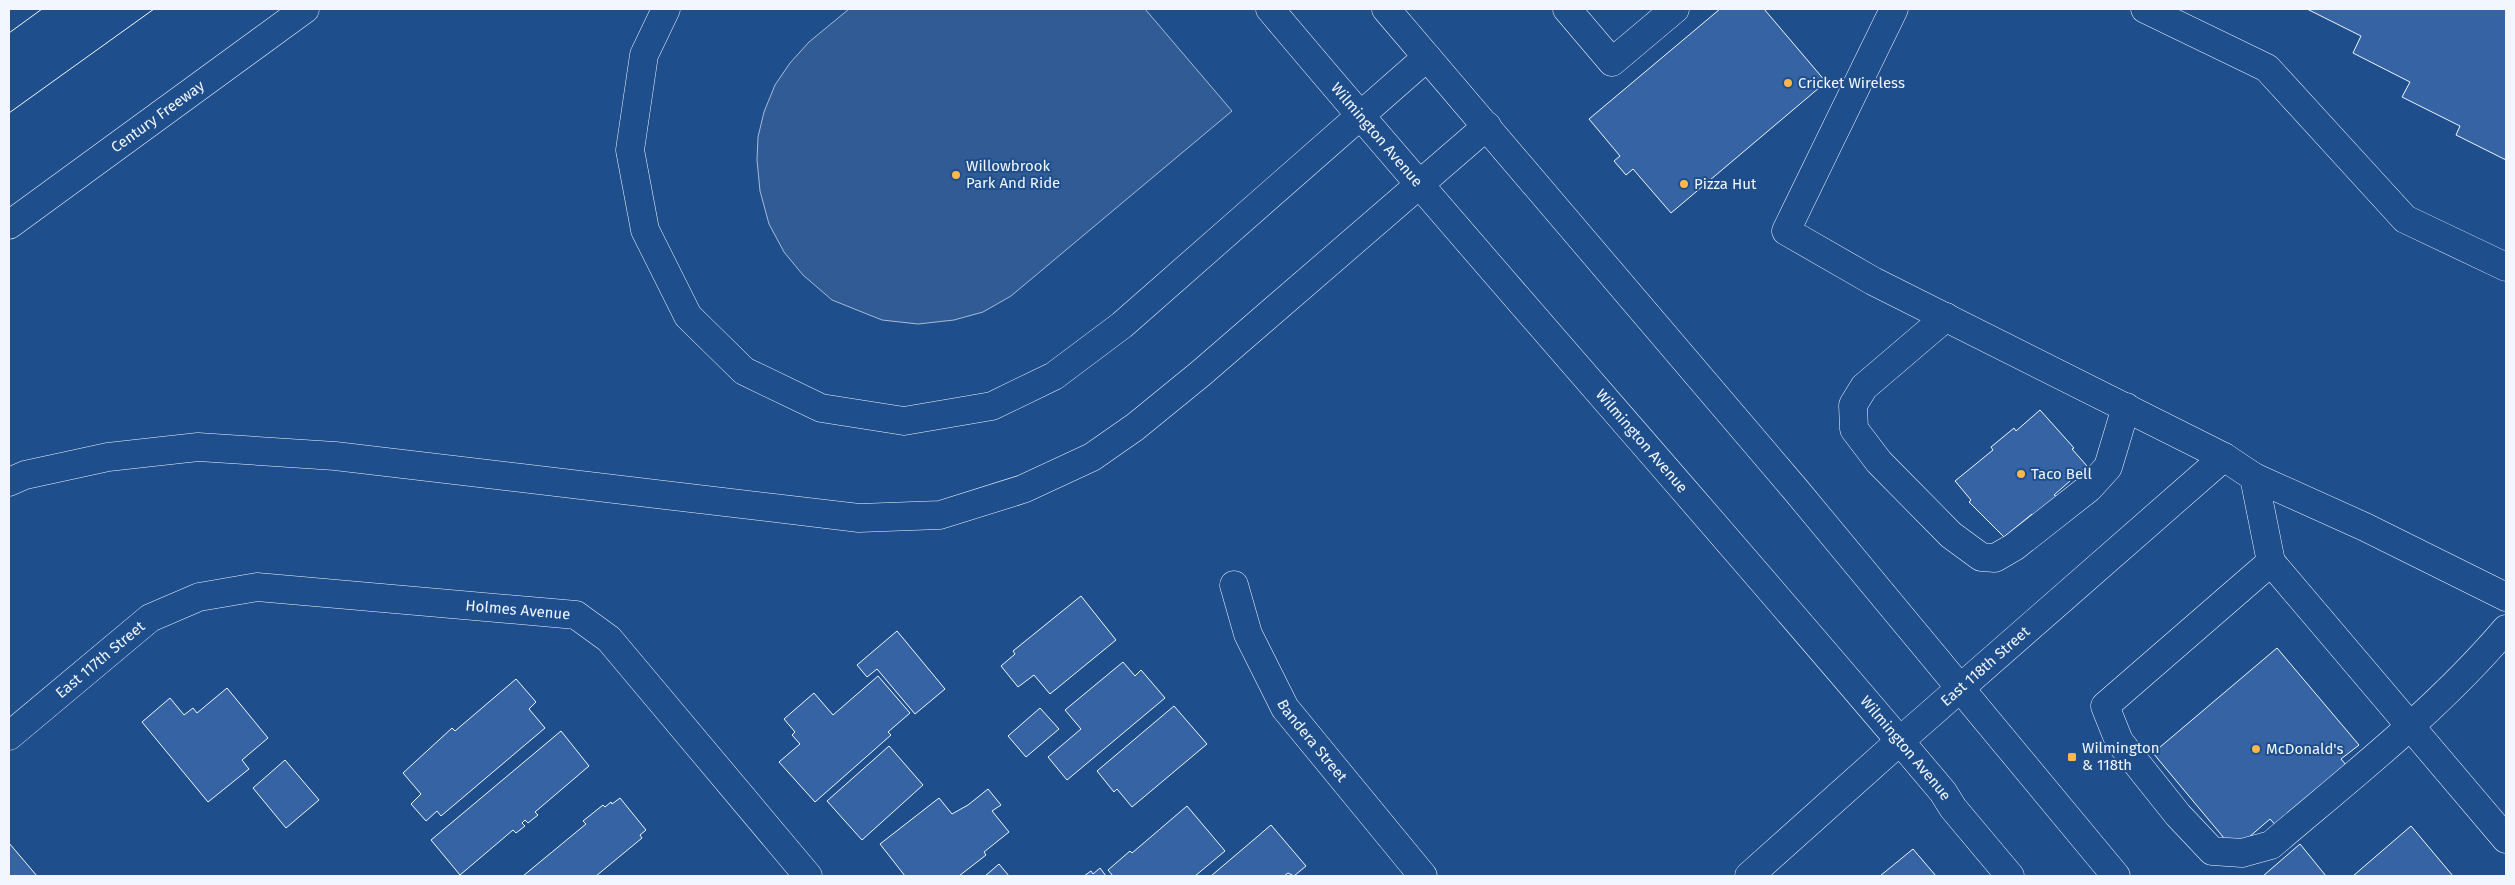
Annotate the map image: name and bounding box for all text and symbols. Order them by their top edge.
place label: Cricket Wireless [1798,74,1905,92]
street label: Century Freeway [108,76,208,156]
marker: Cricket Wireless [1782,77,1794,89]
street label: Wilmington Avenue [1327,79,1426,191]
place label: Willowbrook Park And Ride [966,157,1060,192]
marker: Willowbrook Park And Ride [950,169,962,181]
place label: Pizza Hut [1694,175,1757,193]
marker: Pizza Hut [1678,178,1690,190]
street label: Wilmington Avenue [1592,386,1692,497]
place label: Taco Bell [2031,465,2092,483]
marker: Taco Bell [2015,468,2027,480]
street label: Holmes Avenue [465,596,571,623]
street label: East 117th Street [52,617,149,702]
street label: East 118th Street [1937,622,2034,710]
street label: Wilmington Avenue [1857,692,1955,804]
street label: Bandera Street [1273,696,1351,786]
place label: Wilmington & 118th [2082,739,2159,774]
place label: McDonald's [2266,740,2344,758]
marker: McDonald's [2250,743,2262,755]
marker: Wilmington & 118th [2066,751,2078,763]

